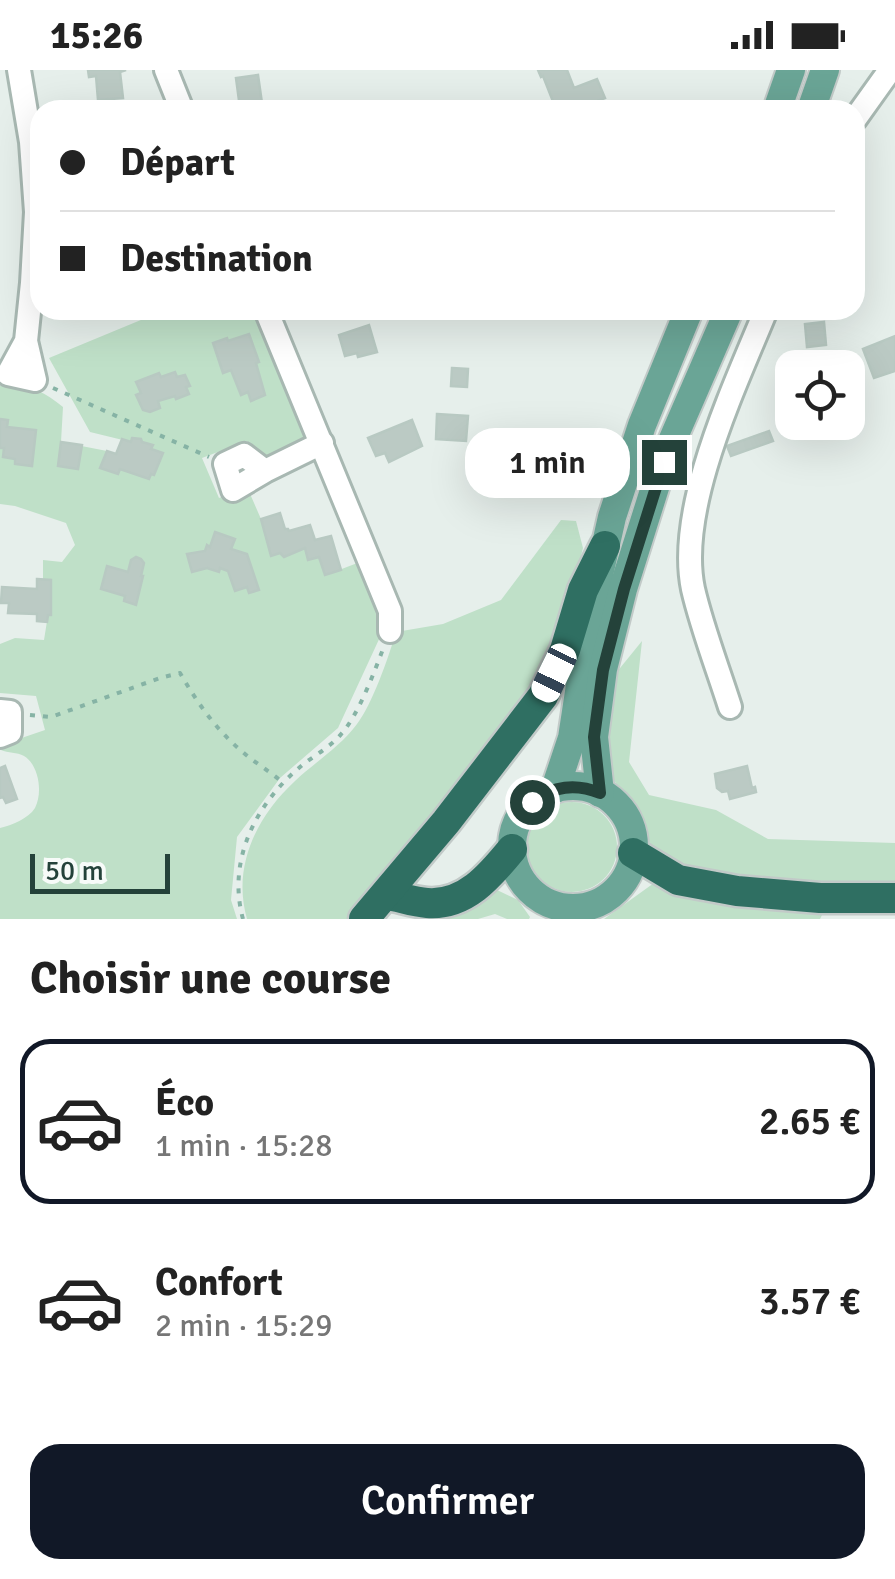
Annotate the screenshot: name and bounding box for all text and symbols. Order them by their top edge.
text: 15:26 [50,12,143,59]
text: Départ [120,139,235,186]
text: Destination [120,235,313,282]
map controls [775,350,865,440]
button: locate [775,350,865,440]
callout: 1 min [464,427,629,497]
route end [642,440,687,485]
text: 1 min [509,443,586,482]
car [527,639,581,707]
route start [510,780,555,825]
scale bar [30,849,170,894]
text: 50 m [45,854,104,888]
text: Choisir une course [30,951,391,1006]
icon: car [35,1077,125,1167]
text: Éco [155,1079,214,1126]
text: 2.65 € [759,1098,860,1145]
text: 1 min · 15:28 [155,1126,333,1165]
icon: car [35,1257,125,1347]
text: Confort [155,1259,283,1306]
text: 3.57 € [759,1278,860,1325]
text: 2 min · 15:29 [155,1306,333,1345]
button: Confirmer [30,1444,865,1559]

